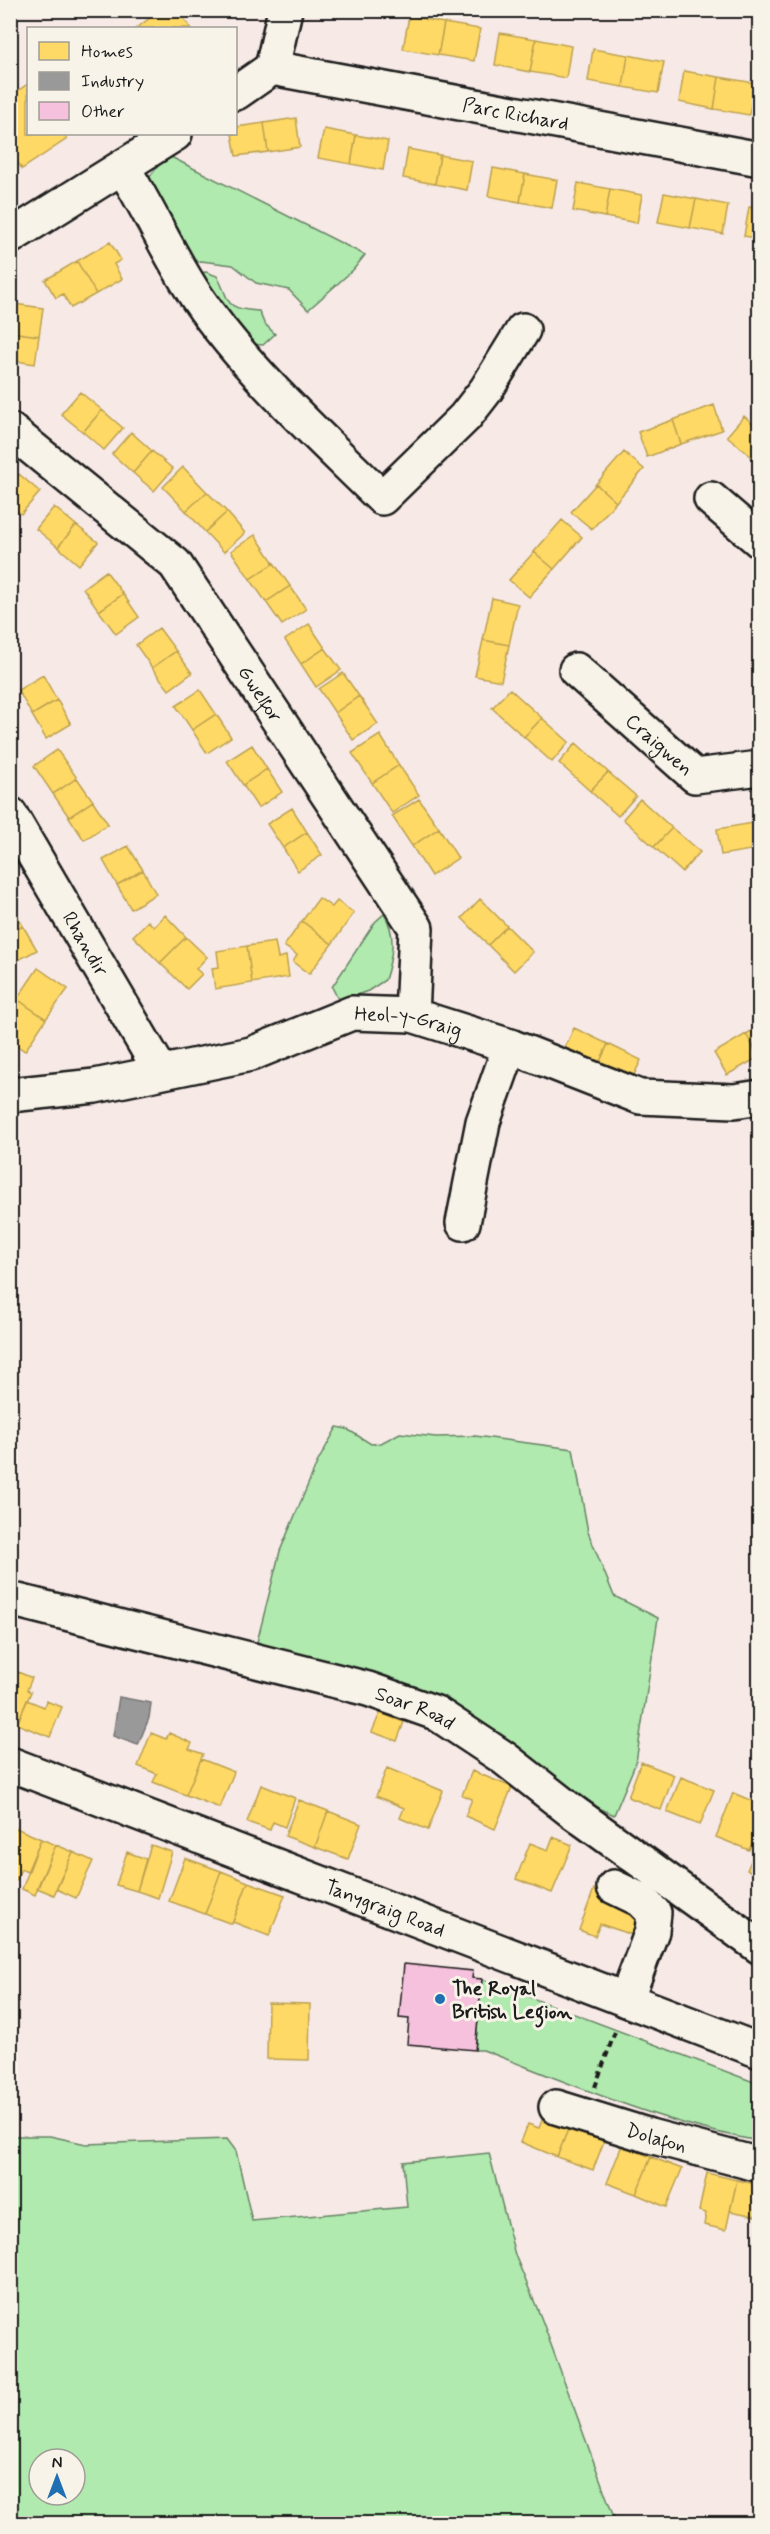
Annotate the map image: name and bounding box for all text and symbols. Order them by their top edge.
legend [27,27,237,135]
text: Homes [81,40,133,64]
text: Industry [81,70,144,94]
street label: Parc Richard [460,92,571,138]
text: Other [81,100,125,124]
street label: Gwelfor [231,661,288,728]
street label: Craigwen [619,708,698,783]
street label: Rhandir [55,907,114,982]
street label: Heol-y-Graig [354,1001,465,1046]
street label: Soar Road [371,1681,460,1737]
street label: Tanygraig Road [321,1874,449,1944]
place label: The Royal British Legion [452,1976,572,2028]
marker: The Royal British Legion [433,1992,447,2006]
street label: Dolafon [622,2117,689,2160]
north arrow [27,2447,87,2507]
text: N [52,2453,62,2474]

